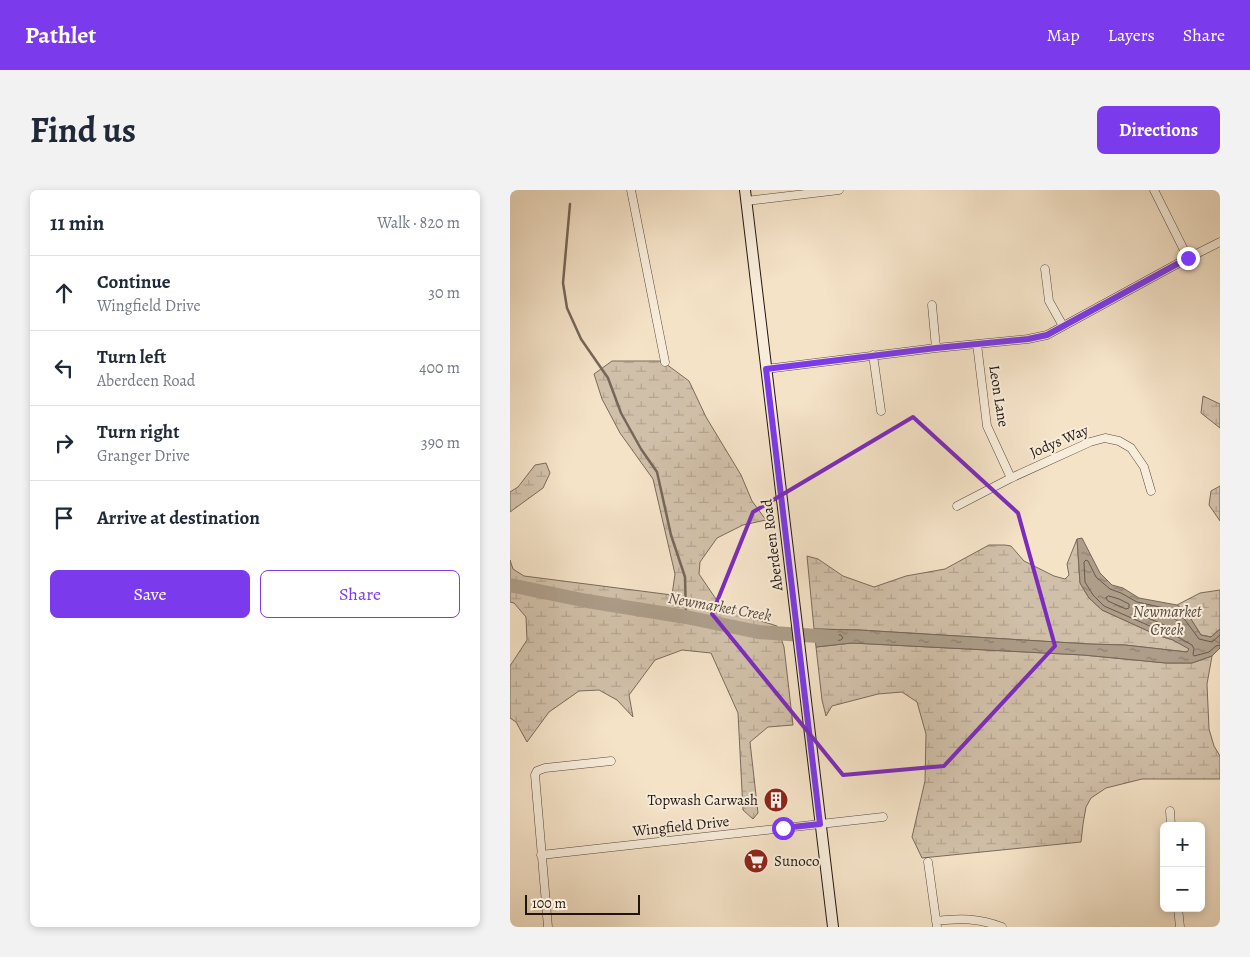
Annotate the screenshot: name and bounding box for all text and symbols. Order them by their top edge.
text: Pathlet [25,19,96,51]
text: Map [1047,23,1080,47]
text: Layers [1108,23,1155,47]
text: Share [1183,23,1225,47]
text: Find us [30,106,136,154]
button: Directions [1097,106,1220,154]
text: 11 min [50,209,104,237]
text: Walk · 820 m [377,212,460,234]
route end [1177,247,1200,270]
text: Continue [97,269,171,295]
icon: ahead [50,279,78,307]
text: 30 m [428,282,460,304]
text: Wingfield Drive [97,295,201,317]
text: Turn left [97,344,166,370]
icon: left [50,354,78,382]
text: 400 m [419,357,460,379]
street label: Leon Lane [984,364,1014,429]
text: Aberdeen Road [97,370,195,392]
text: Turn right [97,419,179,445]
street label: Jodys Way [1027,420,1092,462]
icon: right [50,429,78,457]
text: 390 m [421,432,460,454]
text: Granger Drive [97,445,190,467]
street label: Aberdeen Road [756,497,788,593]
icon: arrive [50,504,78,532]
text: Arrive at destination [97,505,260,531]
button: Save [50,570,250,618]
button: Share [260,570,460,618]
water label: Newmarket Creek [666,587,773,627]
water label: Newmarket Creek [1133,601,1203,641]
building icon: Topwash Carwash [763,787,789,813]
place label: Topwash Carwash [648,790,758,810]
street label: Wingfield Drive [631,811,731,841]
route start [772,817,795,840]
map controls [1160,822,1205,912]
button: + [1160,822,1205,867]
supermarket icon: Sunoco [743,848,769,874]
place label: Sunoco [774,851,819,871]
button: − [1160,867,1205,912]
scale bar [525,892,640,915]
text: 100 m [532,894,566,913]

